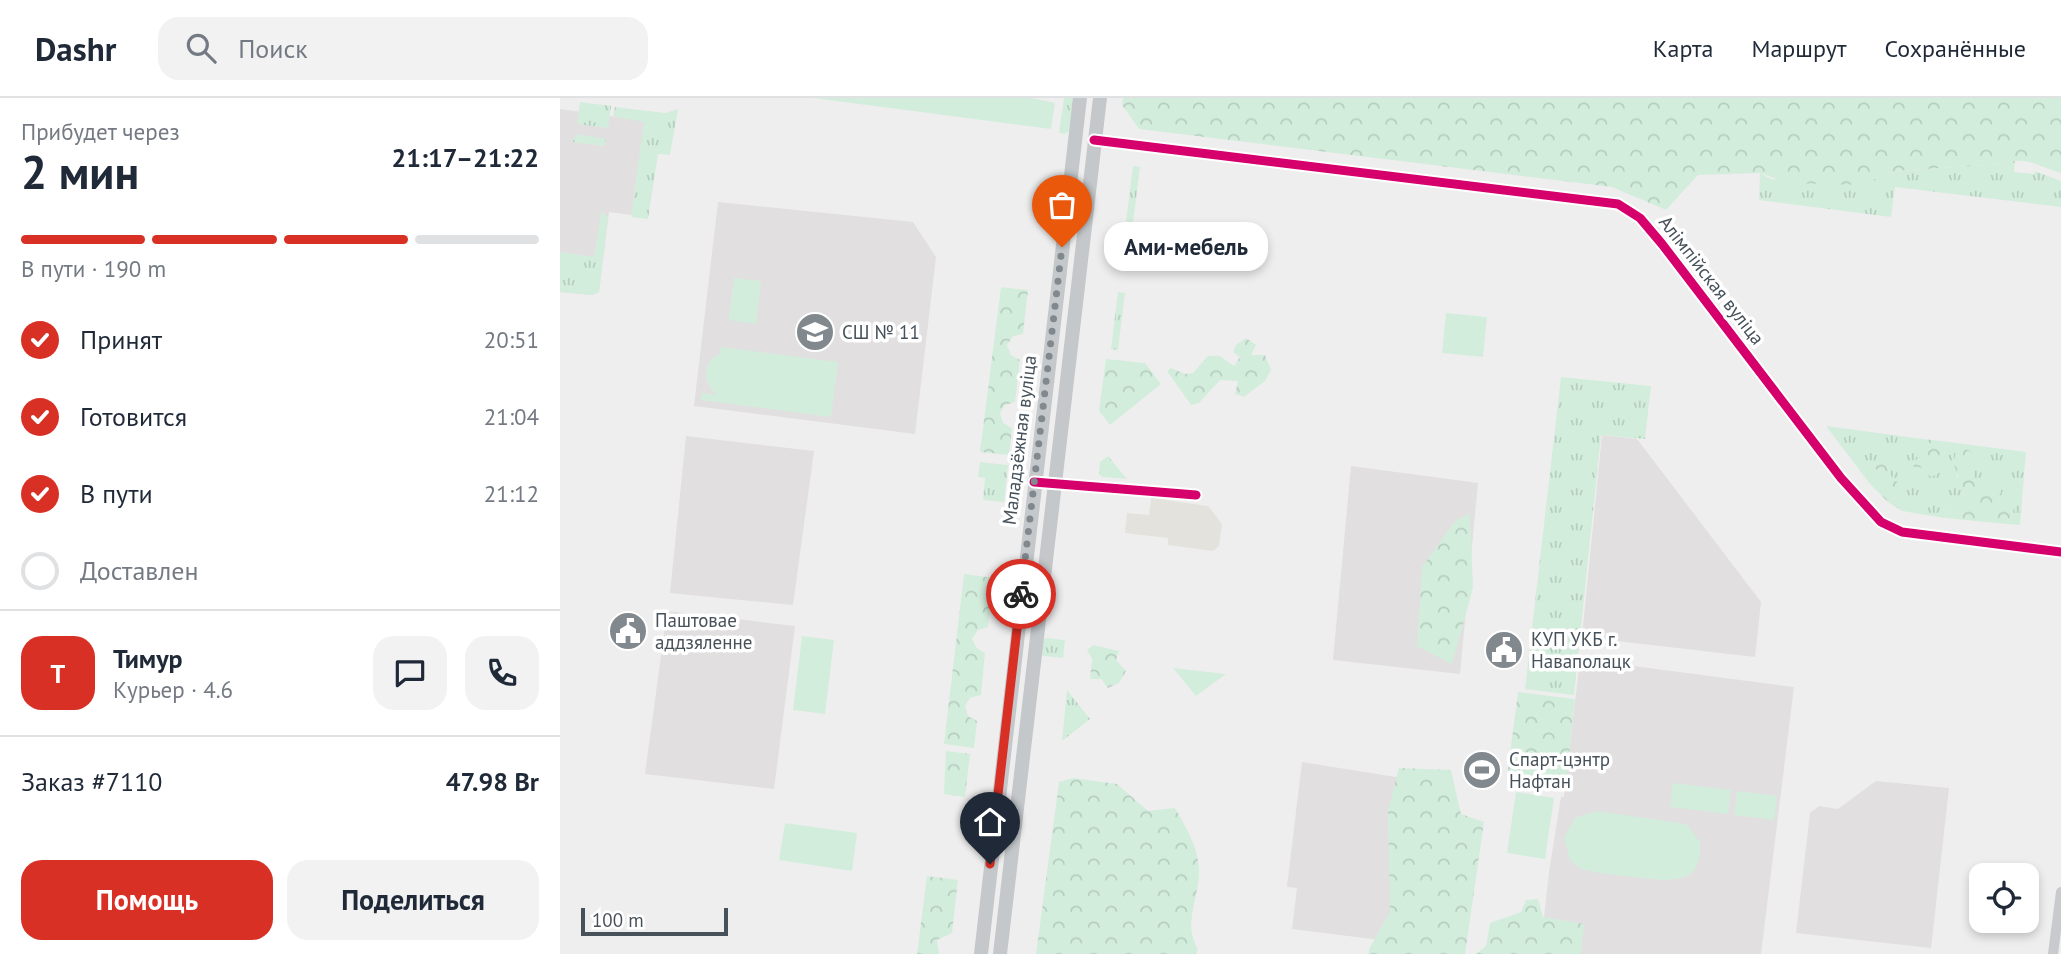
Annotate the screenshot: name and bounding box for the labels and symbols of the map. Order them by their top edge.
pin [1032,175,1092,247]
street label: Алімпійская вуліца [1654,211,1770,349]
callout: Ами-мебель [1104,222,1268,272]
school or university icon: СШ № 11 [794,311,836,353]
place label: СШ № 11 [842,320,920,344]
street label: Маладзёжная вуліца [997,354,1041,526]
courier [986,559,1056,629]
place label: Паштовае аддзяленне [655,608,752,654]
public building icon: Паштовае аддзяленне [607,610,649,652]
place label: КУП УКБ г. Наваполацк [1531,627,1631,673]
public building icon: КУП УКБ г. Наваполацк [1483,629,1525,671]
place label: Спарт-цэнтр Нафтан [1509,747,1610,793]
sports icon: Спарт-цэнтр Нафтан [1461,749,1503,791]
pin [960,792,1020,864]
scale bar [581,905,728,937]

